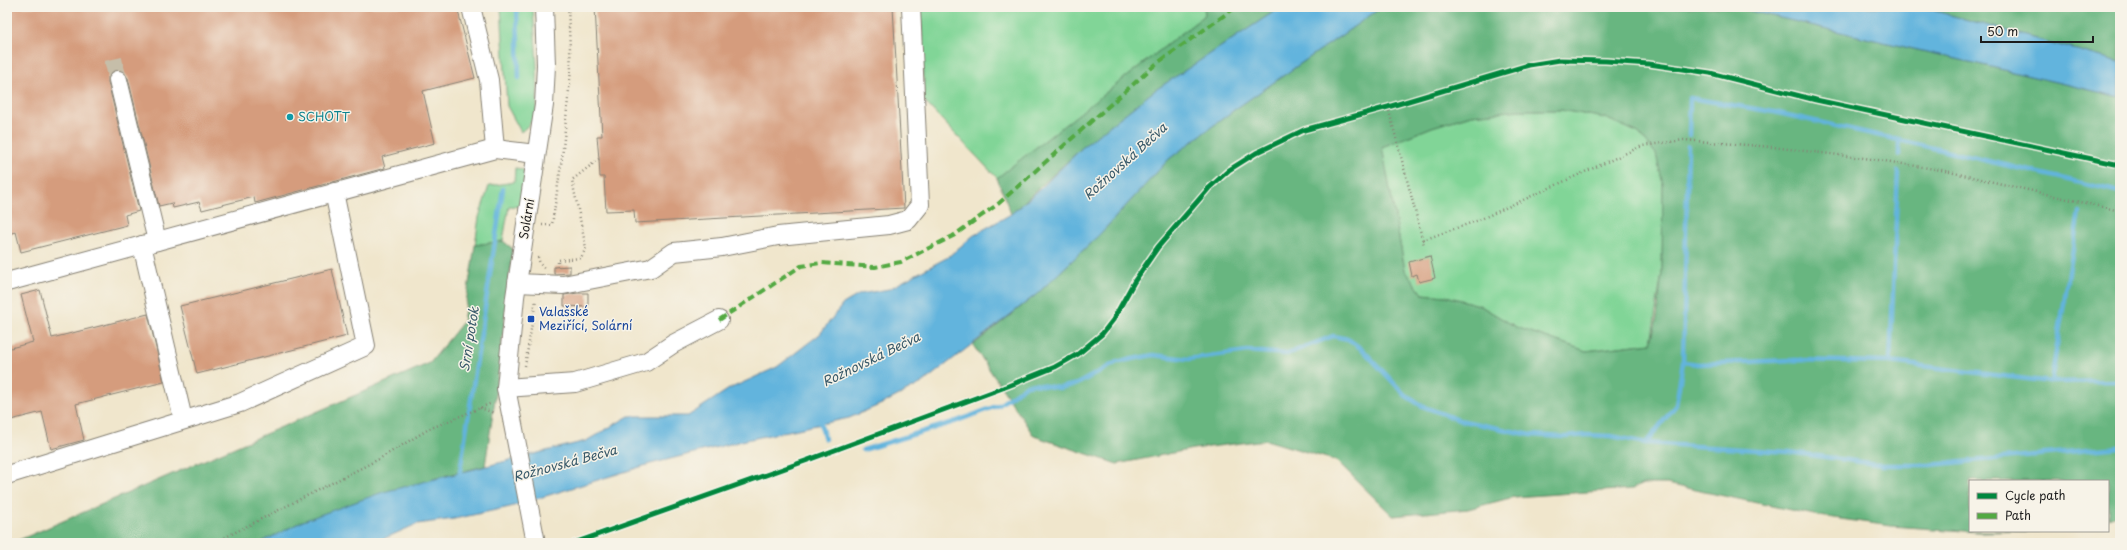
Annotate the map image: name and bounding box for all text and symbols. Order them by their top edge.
scale bar [1981,18,2093,44]
text: 50 m [1987,22,2018,40]
place label: SCHOTT [298,107,351,125]
marker: SCHOTT [285,112,295,122]
water label: Rožnovská Bečva [1079,117,1171,203]
street label: Solární [514,197,538,240]
place label: Valašské Meziřící, Solární [539,302,633,334]
water label: Srní potok [454,304,483,373]
marker: Valašské Meziřící, Solární [526,314,536,324]
water label: Rožnovská Bečva [819,326,924,390]
water label: Rožnovská Bečva [511,439,620,485]
legend [1969,480,2109,532]
text: Cycle path [2005,486,2066,504]
text: Path [2005,506,2031,524]

